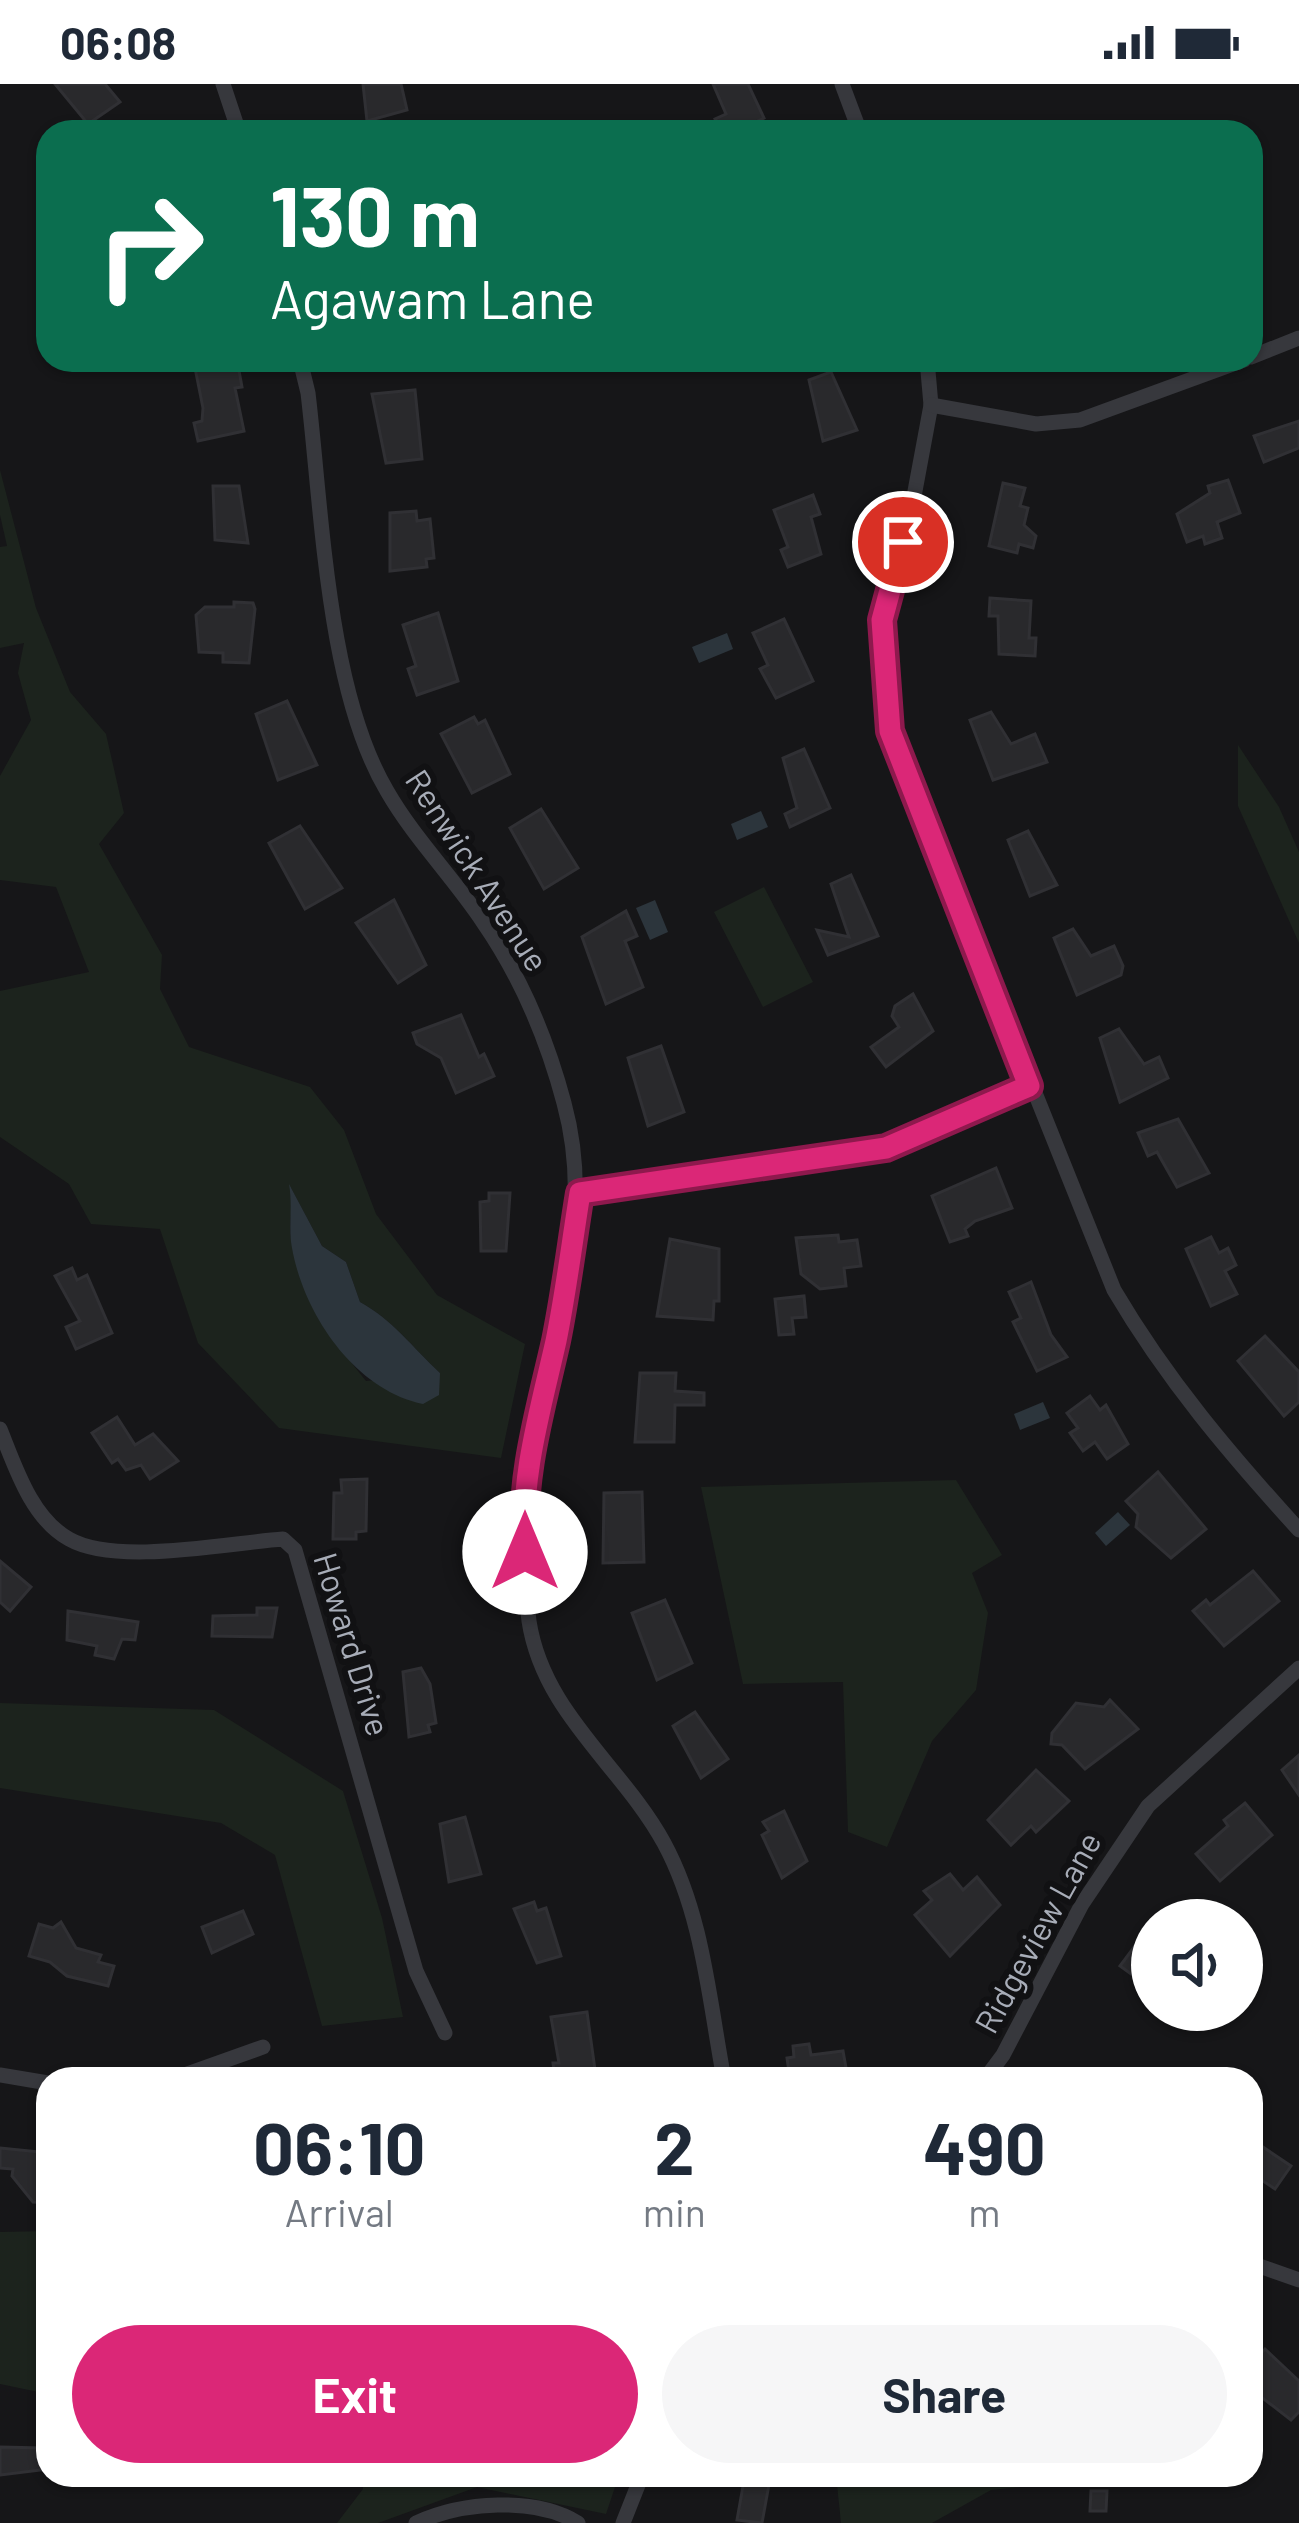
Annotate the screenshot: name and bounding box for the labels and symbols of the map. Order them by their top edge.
pin [852,491,954,593]
street label: Renwick Avenue [398,762,558,978]
position arrow [462,1489,588,1615]
street label: Howard Drive [306,1548,400,1740]
street label: Ridgeview Lane [965,1824,1109,2040]

